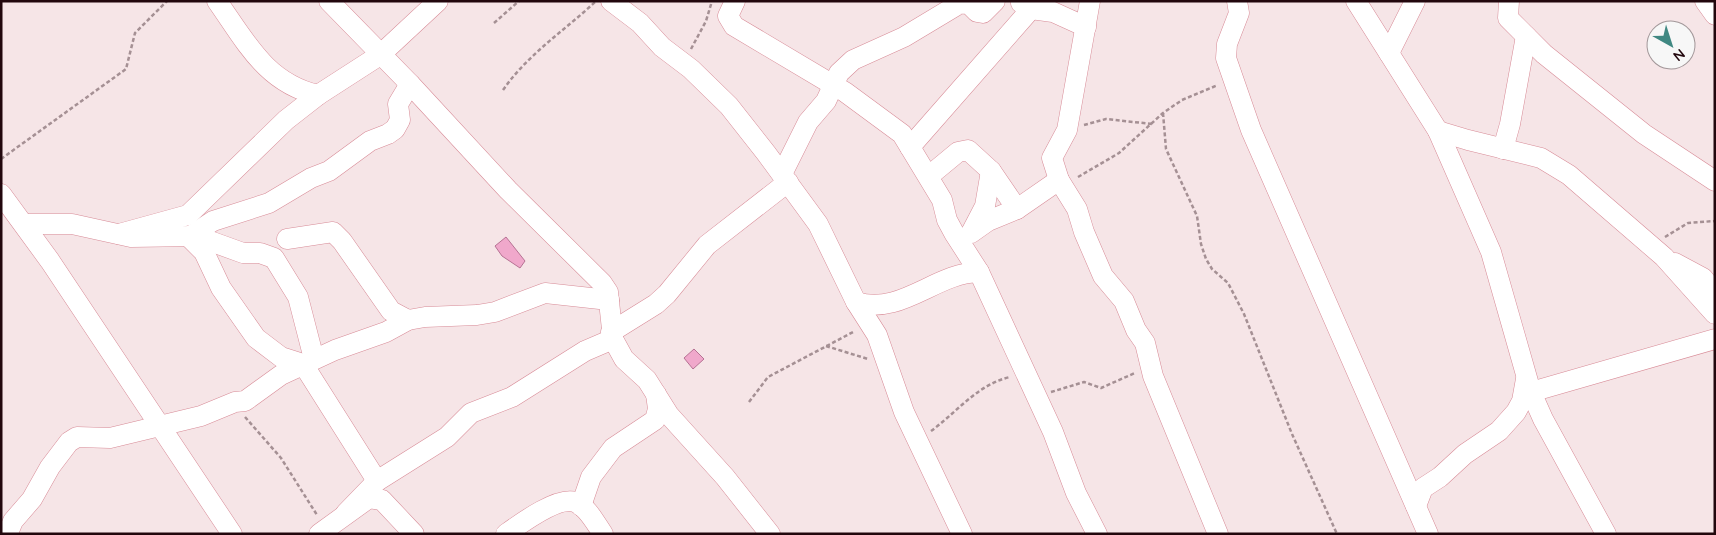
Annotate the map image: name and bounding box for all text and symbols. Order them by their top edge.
north arrow [1646,20,1696,70]
text: N [1670,45,1689,65]

